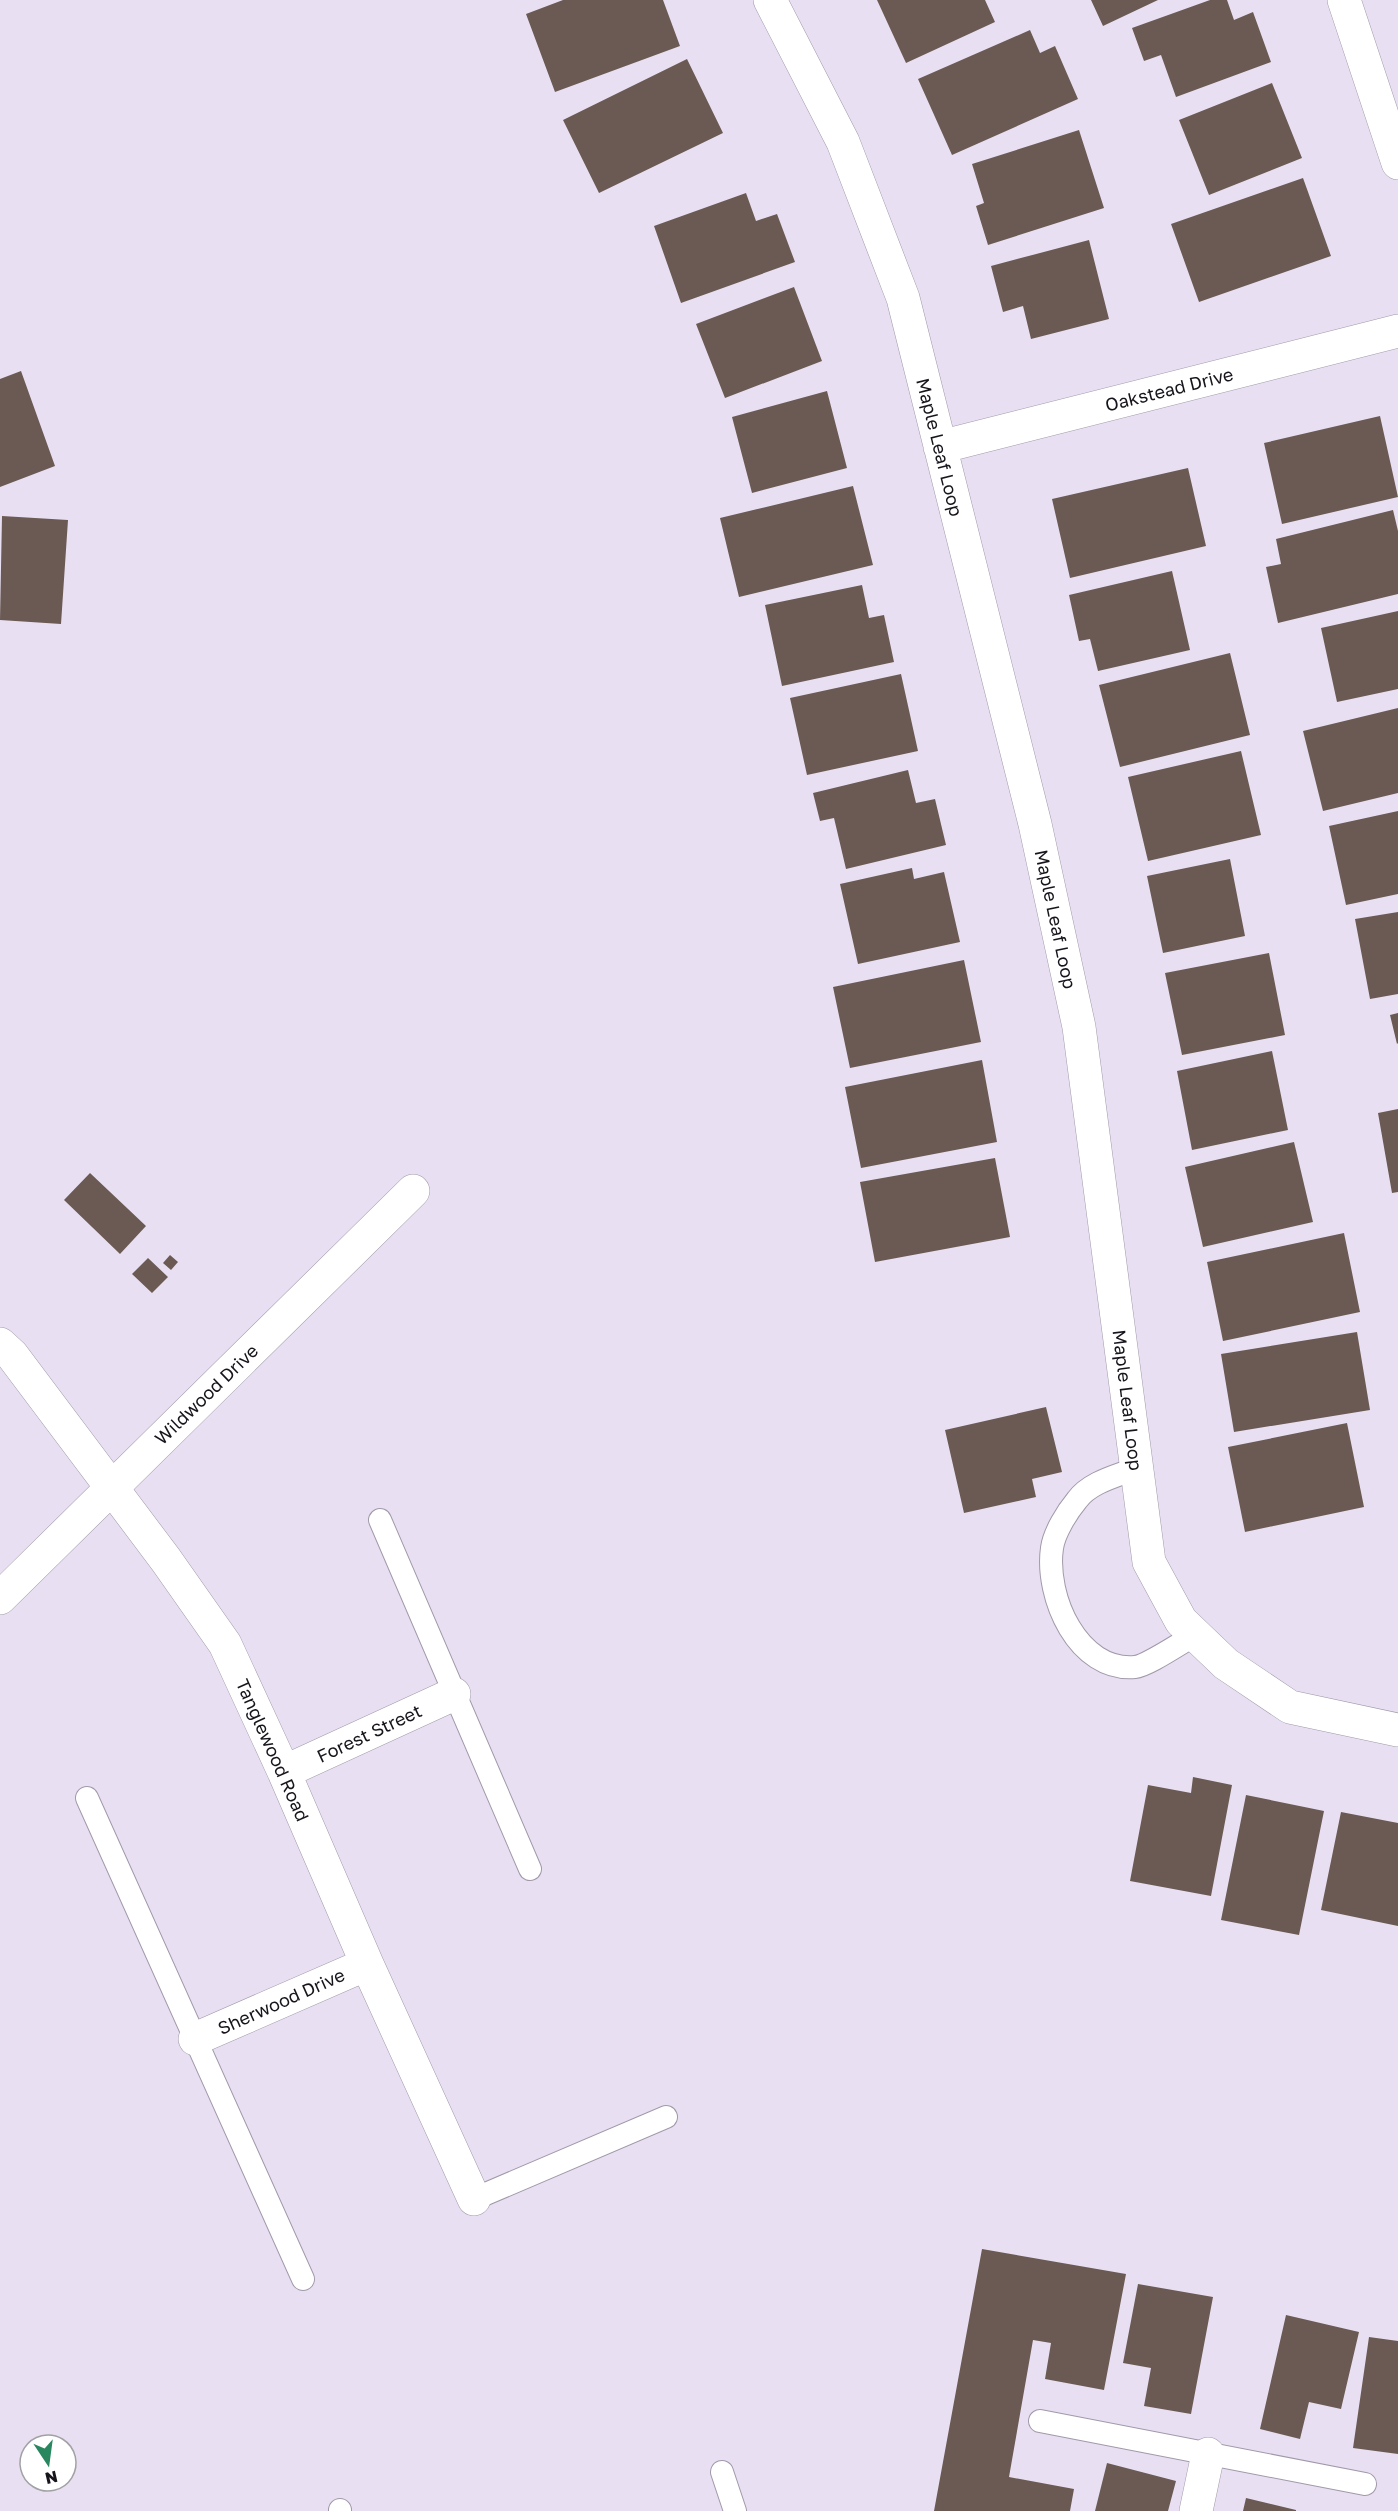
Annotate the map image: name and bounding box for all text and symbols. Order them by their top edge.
street label: Oakstead Drive [1103,362,1235,416]
street label: Maple Leaf Loop [912,376,968,518]
street label: Maple Leaf Loop [1031,847,1081,991]
street label: Maple Leaf Loop [1108,1328,1148,1472]
street label: Wildwood Drive [150,1339,262,1449]
street label: Tanglewood Road [232,1675,314,1825]
street label: Forest Street [313,1699,425,1767]
street label: Sherwood Drive [214,1963,348,2039]
north arrow [18,2433,78,2493]
text: N [43,2467,60,2489]

